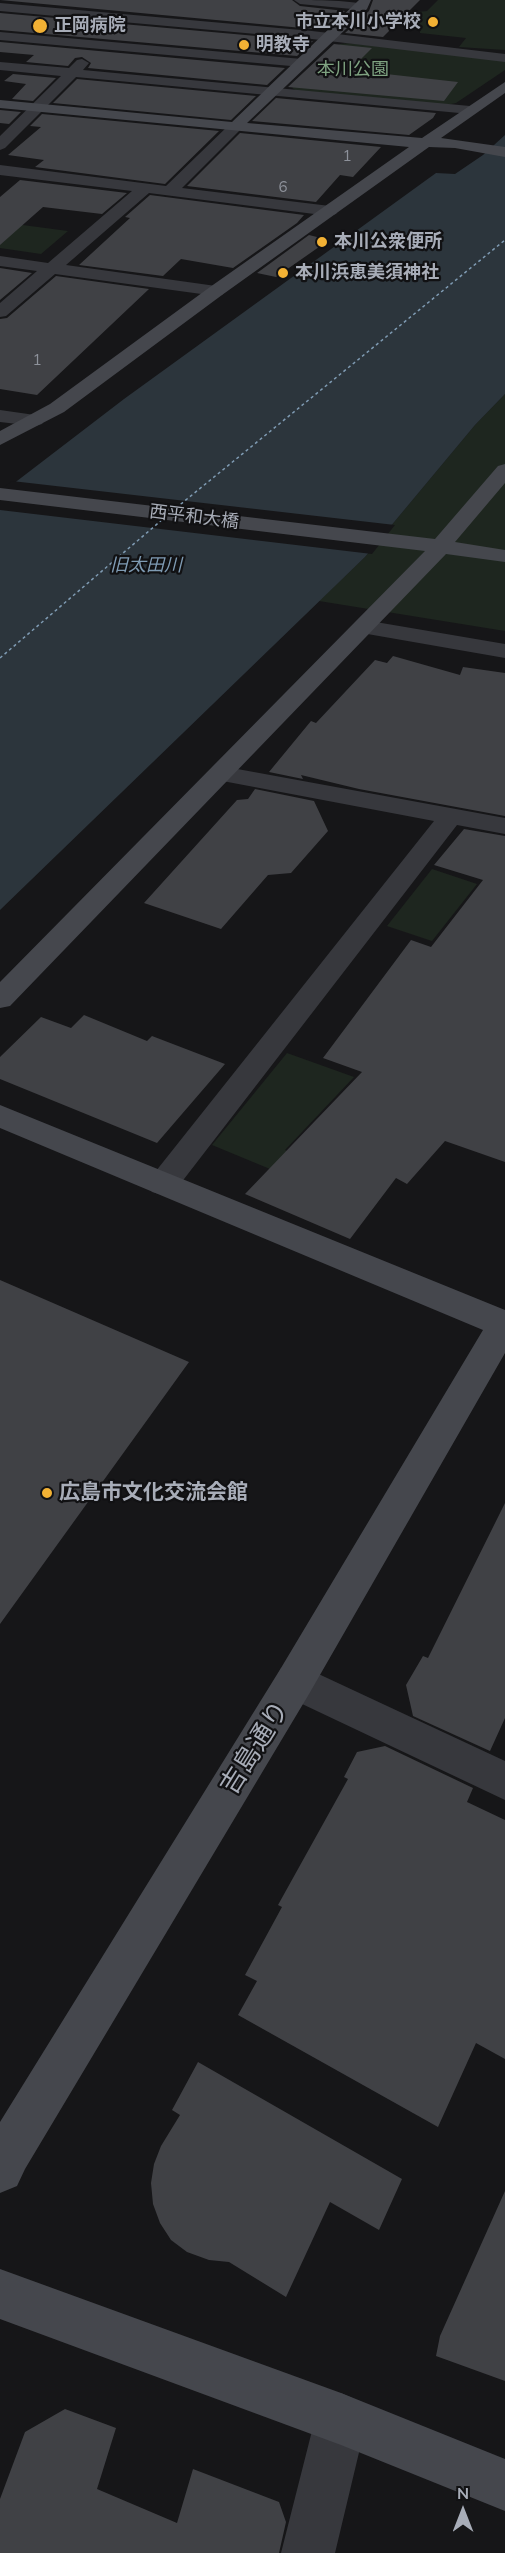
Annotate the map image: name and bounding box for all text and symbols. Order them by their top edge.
place label: 市立本川小学校 [295,11,421,33]
place label: 正岡病院 [54,15,126,37]
marker: 市立本川小学校 [426,15,440,29]
marker: 正岡病院 [31,17,49,35]
place label: 明教寺 [256,34,310,56]
marker: 明教寺 [237,38,251,52]
park label: 本川公園 [317,59,389,81]
house number: 1 [343,147,351,165]
house number: 6 [279,178,287,196]
place label: 本川公衆便所 [334,231,442,253]
marker: 本川公衆便所 [315,235,329,249]
place label: 本川浜恵美須神社 [295,262,439,284]
marker: 本川浜恵美須神社 [276,266,290,280]
house number: 1 [33,351,41,369]
street label: 西平和大橋 [148,501,240,533]
water label: 旧太田川 [110,555,182,577]
place label: 広島市文化交流会館 [59,1480,248,1506]
marker: 広島市文化交流会館 [40,1486,54,1500]
street label: 吉島通り [214,1696,296,1800]
north arrow [433,2481,493,2541]
text: N [457,2483,469,2503]

